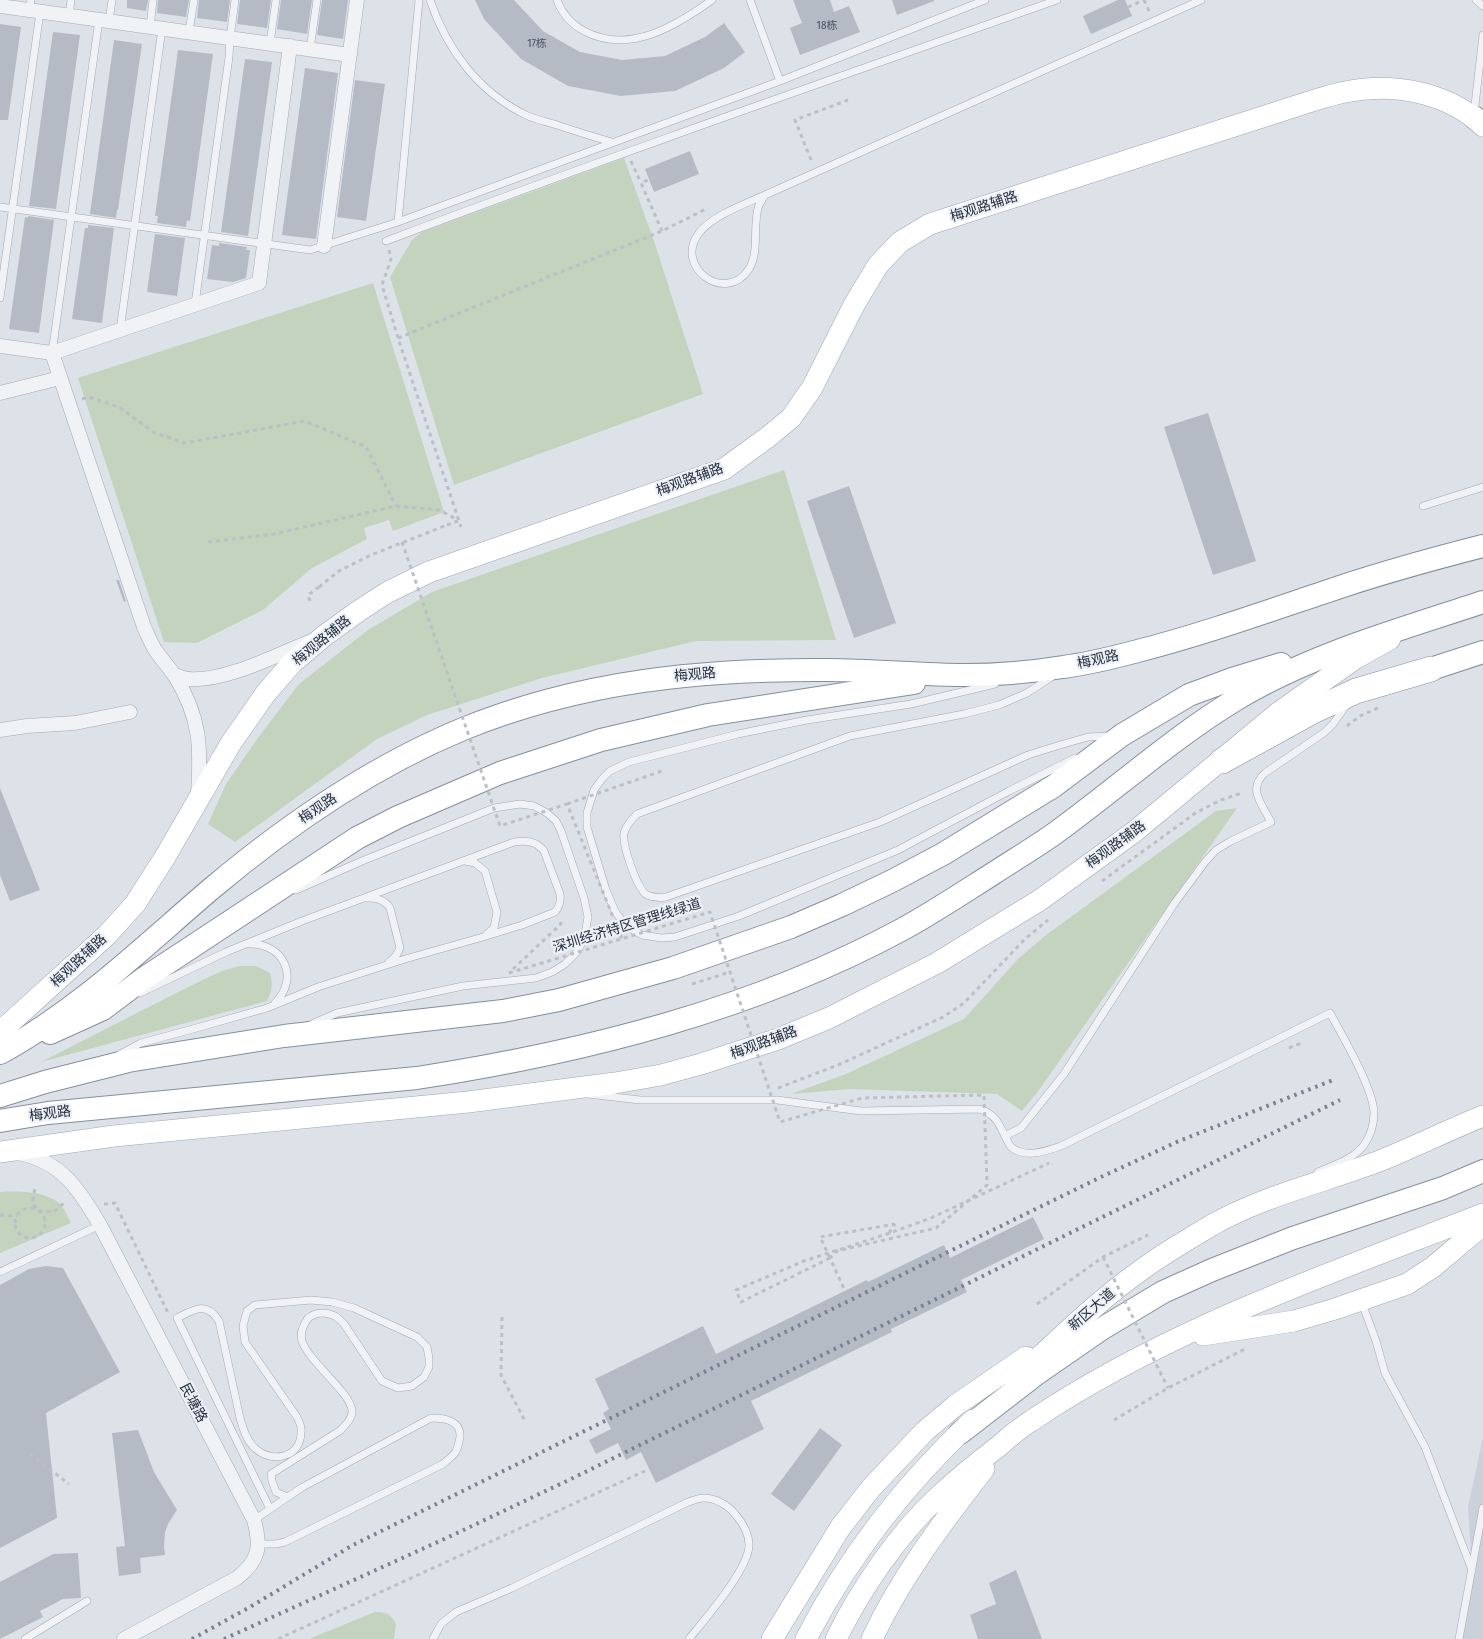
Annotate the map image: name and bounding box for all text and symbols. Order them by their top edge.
house number: 18栋 [817,19,837,33]
house number: 17栋 [527,37,547,51]
street label: 梅观路辅路 [948,188,1020,226]
street label: 梅观路辅路 [654,460,726,500]
street label: 梅观路辅路 [290,612,354,670]
street label: 梅观路 [1076,647,1120,673]
street label: 梅观路 [673,665,717,685]
street label: 梅观路 [296,790,340,828]
street label: 梅观路辅路 [1083,818,1149,872]
street label: 深圳经济特区管理线绿道 [551,895,703,957]
street label: 梅观路辅路 [48,931,110,991]
street label: 梅观路辅路 [728,1023,800,1063]
street label: 梅观路 [28,1103,72,1125]
street label: 新区大道 [1065,1285,1119,1335]
street label: 民塘路 [176,1381,210,1425]

